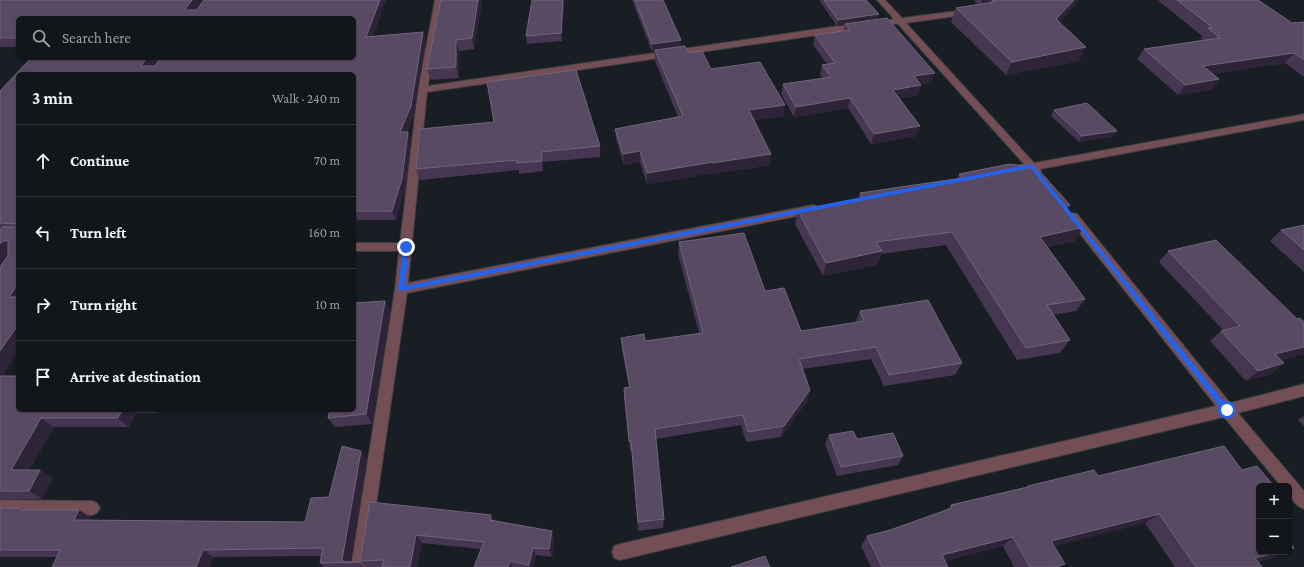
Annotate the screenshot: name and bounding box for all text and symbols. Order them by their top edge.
search box [16,16,356,60]
icon: search [30,27,52,49]
text: Search here [62,30,131,46]
text: 3 min [32,89,73,108]
text: Walk · 240 m [272,91,340,106]
icon: ahead [32,150,54,172]
text: Continue [70,153,129,169]
text: 70 m [314,153,340,168]
icon: left [32,222,54,244]
text: Turn left [70,225,126,241]
text: 160 m [309,225,340,240]
route end [397,238,415,256]
icon: right [32,294,54,316]
text: Turn right [70,297,137,313]
text: 10 m [315,297,340,312]
icon: arrive [32,366,54,388]
text: Arrive at destination [70,369,201,385]
route start [1218,401,1236,419]
map controls [1256,483,1292,555]
button: + [1256,483,1292,519]
button: − [1256,519,1292,555]

